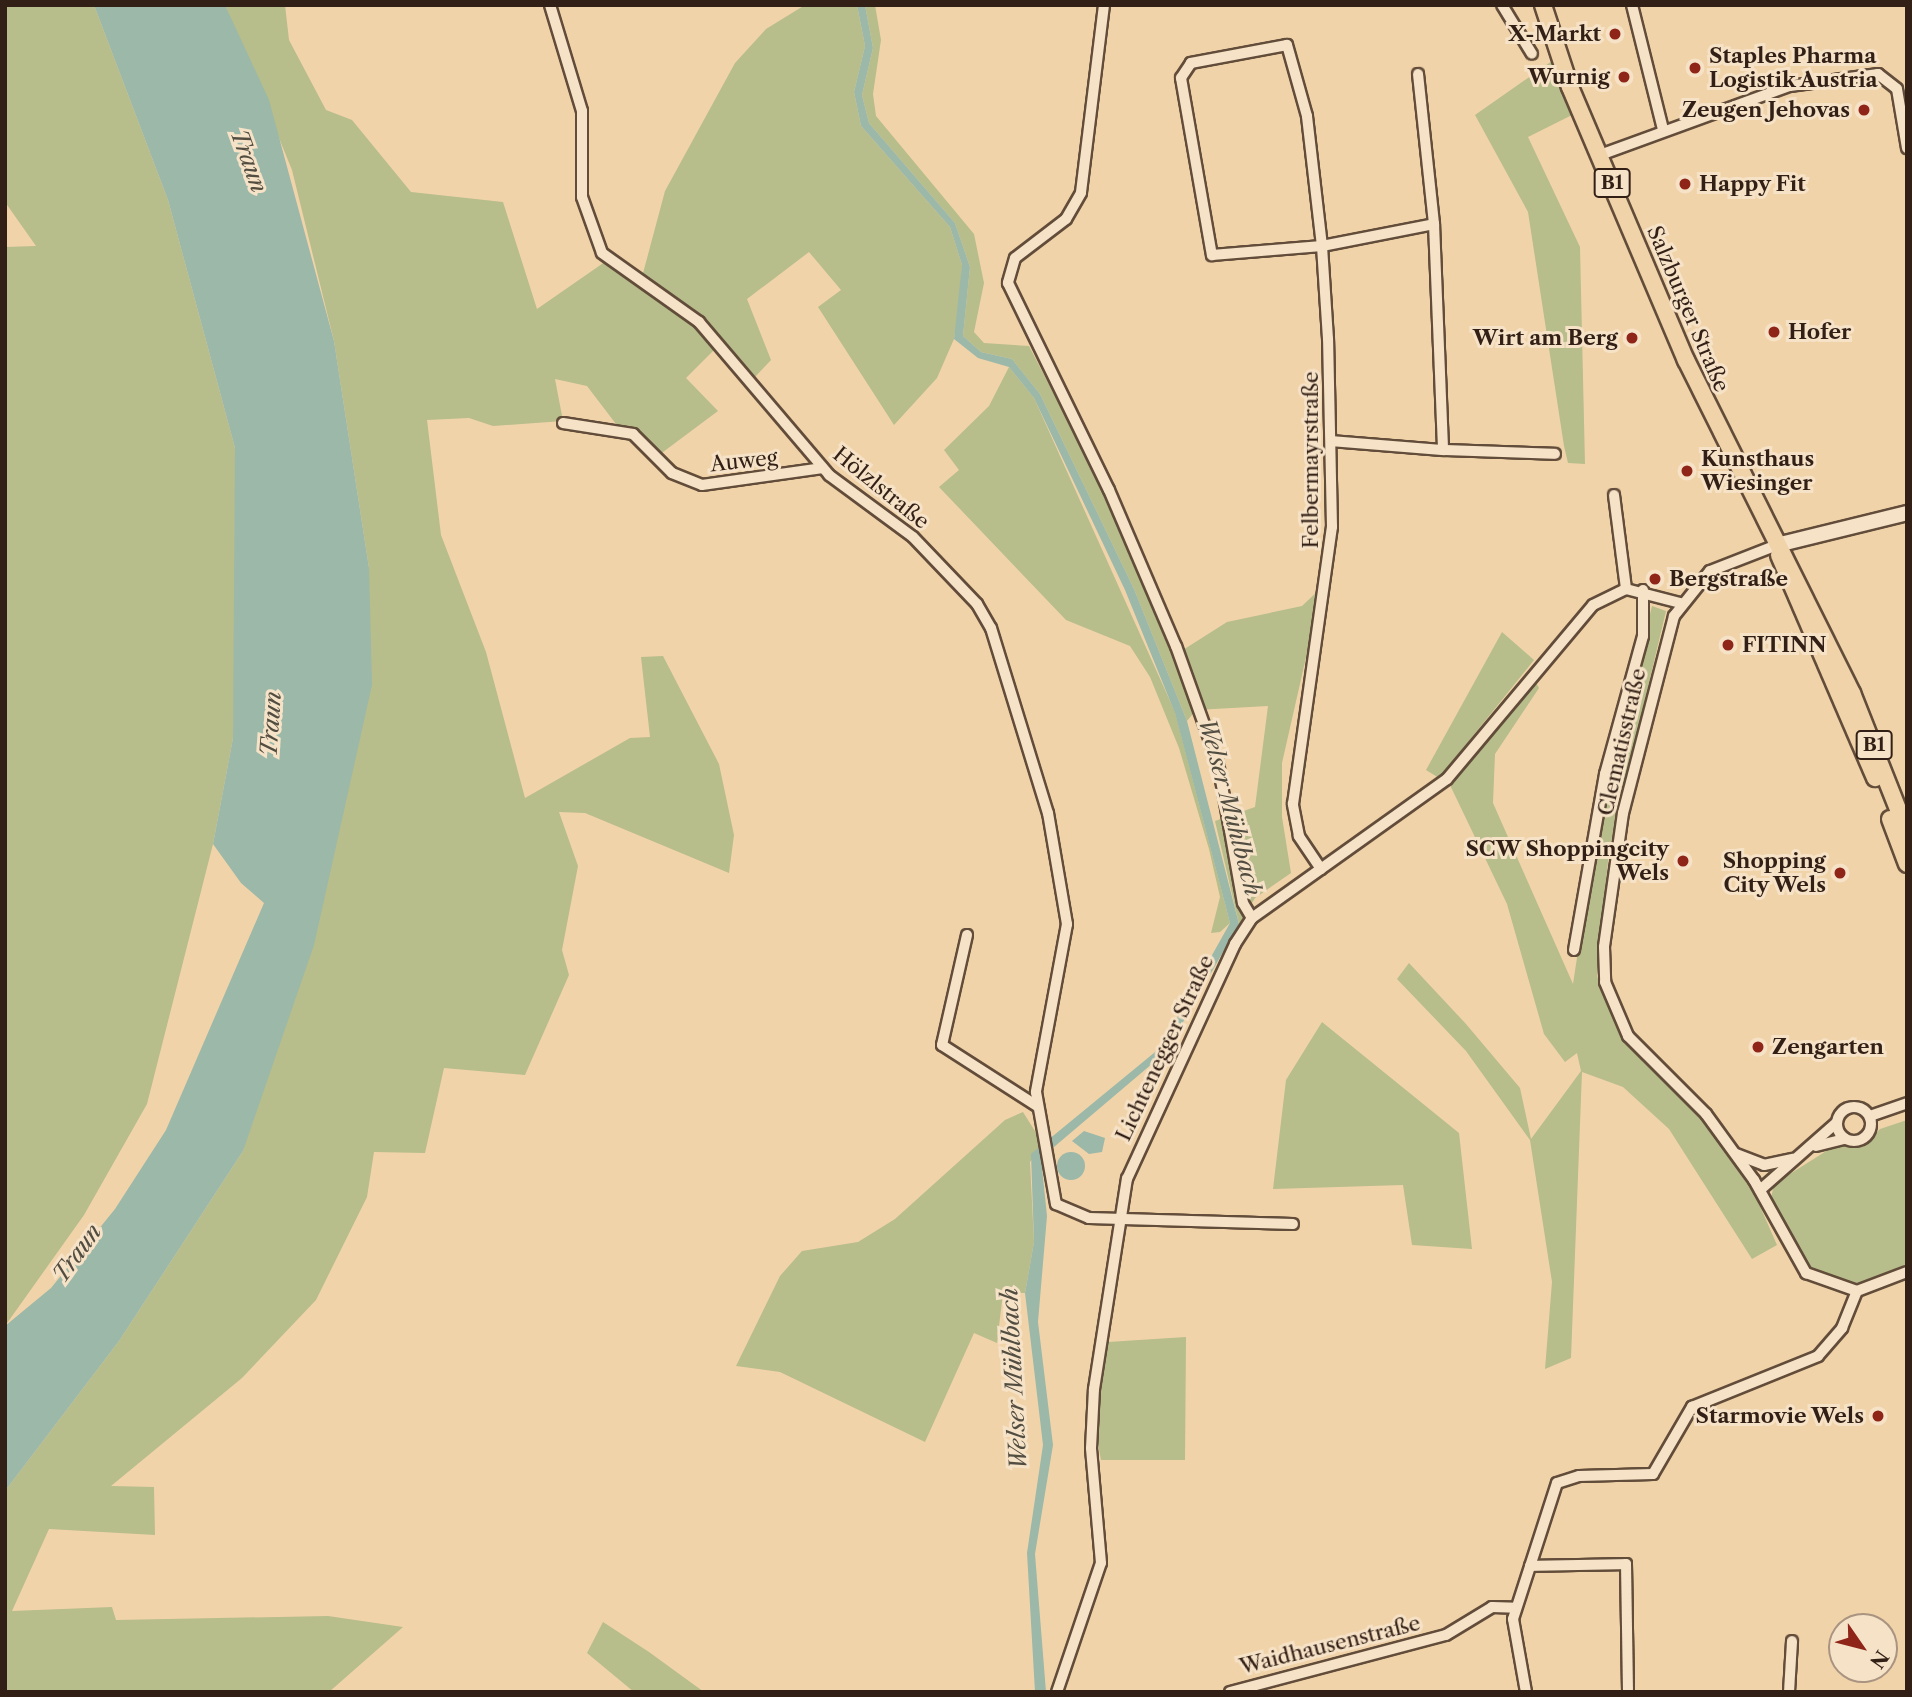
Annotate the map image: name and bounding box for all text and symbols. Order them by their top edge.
place label: X-Markt [1509,21,1601,47]
marker: X-Markt [1607,26,1623,42]
place label: Staples Pharma Logistik Austria [1709,43,1879,93]
marker: Staples Pharma Logistik Austria [1687,60,1703,76]
place label: Wurnig [1528,64,1610,90]
marker: Wurnig [1616,69,1632,85]
place label: Zeugen Jehovas [1682,97,1850,123]
marker: Zeugen Jehovas [1856,102,1872,118]
water label: Traun [225,126,273,196]
road number: B1 [1593,168,1631,198]
place label: Happy Fit [1699,171,1806,197]
marker: Happy Fit [1677,176,1693,192]
street label: Salzburger Straße [1642,222,1734,396]
place label: Hofer [1788,319,1851,345]
marker: Hofer [1766,324,1782,340]
place label: Wirt am Berg [1473,325,1618,351]
marker: Wirt am Berg [1624,330,1640,346]
street label: Felbermayrstraße [1298,371,1324,549]
street label: Hölzlstraße [828,442,934,534]
street label: Auweg [709,445,779,477]
place label: Kunsthaus Wiesinger [1701,446,1814,496]
marker: Kunsthaus Wiesinger [1679,463,1695,479]
place label: Bergstraße [1669,566,1788,592]
marker: Bergstraße [1647,571,1663,587]
place label: FITINN [1742,632,1827,658]
marker: FITINN [1720,637,1736,653]
street label: Clematisstraße [1593,666,1651,818]
water label: Traun [255,691,287,757]
water label: Welser Mühlbach [1193,715,1267,899]
road number: B1 [1855,730,1893,760]
place label: SCW Shoppingcity Wels [1465,836,1669,886]
place label: Shopping City Wels [1722,848,1826,898]
marker: SCW Shoppingcity Wels [1675,853,1691,869]
marker: Shopping City Wels [1832,865,1848,881]
street label: Lichtenegger Straße [1111,951,1219,1145]
place label: Zengarten [1772,1034,1884,1060]
marker: Zengarten [1750,1039,1766,1055]
water label: Traun [47,1219,107,1287]
water label: Welser Mühlbach [995,1287,1033,1471]
place label: Starmovie Wels [1695,1403,1864,1429]
marker: Starmovie Wels [1870,1408,1886,1424]
street label: Waidhausenstraße [1237,1610,1423,1680]
north arrow [1828,1613,1898,1683]
text: N [1865,1646,1893,1673]

